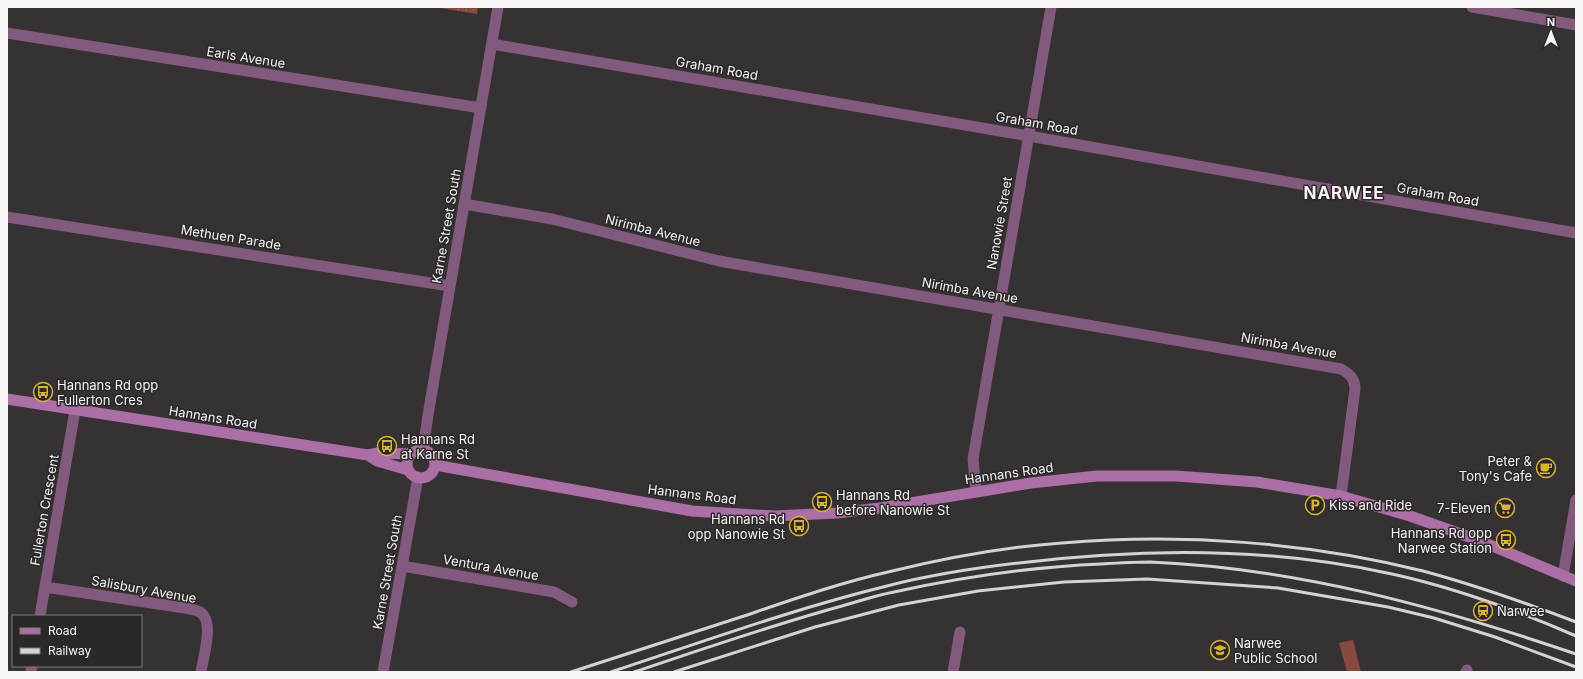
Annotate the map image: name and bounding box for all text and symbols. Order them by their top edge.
north arrow [1531,12,1571,52]
text: N [1547,15,1555,29]
street label: Earls Avenue [205,43,287,71]
street label: Graham Road [675,53,759,83]
street label: Graham Road [995,108,1079,138]
street label: Karne Street South [428,167,464,285]
street label: Nanowie Street [983,175,1015,271]
street label: Graham Road [1396,179,1480,209]
district label: NARWEE [1303,183,1385,203]
street label: Nirimba Avenue [604,210,702,250]
street label: Methuen Parade [180,221,282,253]
street label: Nirimba Avenue [921,274,1019,306]
street label: Nirimba Avenue [1240,329,1338,361]
place label: Hannans Rd opp Fullerton Cres [57,377,158,408]
bus stop icon: Hannans Rd opp Fullerton Cres [32,381,54,403]
street label: Hannans Road [168,402,258,432]
place label: Hannans Rd at Karne St [401,431,475,462]
bus stop icon: Hannans Rd at Karne St [376,435,398,457]
street label: Fullerton Crescent [26,453,62,567]
place label: Peter & Tony's Cafe [1459,453,1533,484]
cafe icon: Peter & Tony's Cafe [1535,457,1557,479]
street label: Hannans Road [964,459,1054,487]
street label: Hannans Road [647,481,737,507]
place label: Hannans Rd before Nanowie St [836,487,950,518]
bus stop icon: Hannans Rd before Nanowie St [811,491,833,513]
parking icon: Kiss and Ride [1304,494,1326,516]
place label: Kiss and Ride [1329,497,1412,513]
supermarket icon: 7-Eleven [1494,497,1516,519]
place label: 7-Eleven [1437,500,1491,516]
place label: Hannans Rd opp Nanowie St [688,511,785,542]
street label: Karne Street South [369,513,405,631]
bus stop icon: Hannans Rd opp Nanowie St [788,515,810,537]
place label: Hannans Rd opp Narwee Station [1391,525,1492,556]
bus stop icon: Hannans Rd opp Narwee Station [1495,529,1517,551]
street label: Ventura Avenue [442,551,540,583]
street label: Salisbury Avenue [90,572,198,606]
station icon: Narwee [1472,600,1494,622]
place label: Narwee [1497,603,1545,619]
legend [12,615,142,667]
text: Road [48,623,77,638]
place label: Narwee Public School [1234,635,1318,666]
school or university icon: Narwee Public School [1209,639,1231,661]
text: Railway [48,643,92,658]

